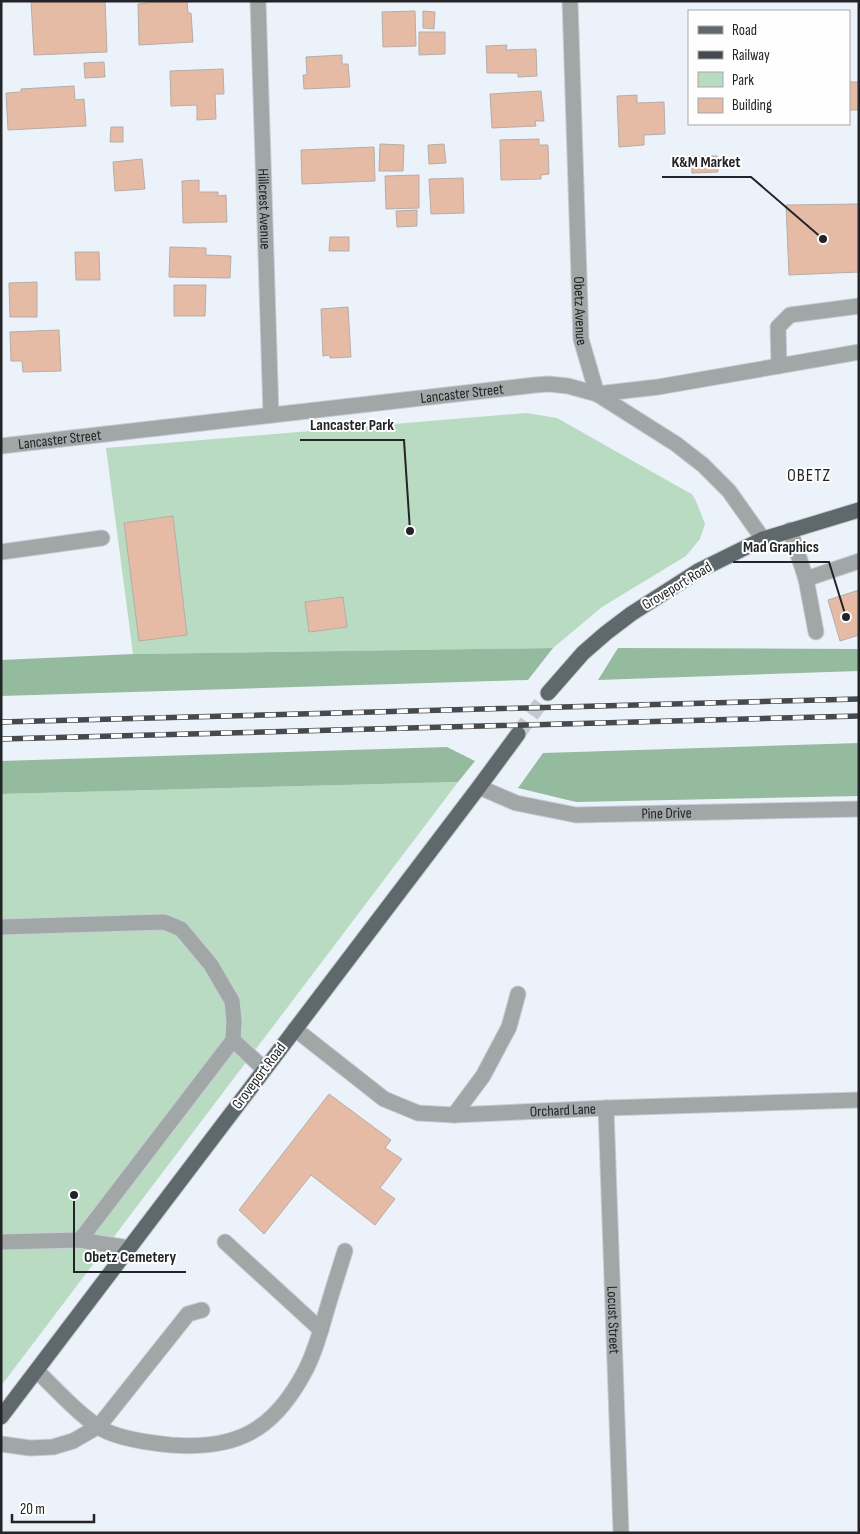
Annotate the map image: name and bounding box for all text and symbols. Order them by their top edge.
legend [688,10,850,125]
text: Road [732,21,757,40]
text: Railway [732,46,770,65]
text: Park [732,71,754,90]
text: Building [732,96,772,115]
callout: K&M Market [662,146,751,177]
text: K&M Market [671,153,741,172]
street label: Hillcrest Avenue [254,168,275,250]
street label: Obetz Avenue [569,276,592,348]
street label: Lancaster Street [419,379,505,408]
callout: Lancaster Park [300,409,404,440]
text: Lancaster Park [310,416,394,435]
street label: Lancaster Street [17,425,103,453]
district label: OBETZ [787,465,831,486]
callout: Mad Graphics [733,531,829,562]
text: Mad Graphics [743,538,819,557]
street label: Groveport Road [639,558,715,614]
street label: Pine Drive [641,803,692,823]
street label: Groveport Road [228,1039,290,1113]
street label: Orchard Lane [529,1099,596,1121]
callout: Obetz Cemetery [74,1241,186,1272]
text: Obetz Cemetery [84,1248,176,1267]
street label: Locust Street [603,1286,624,1355]
scale bar [12,1492,95,1524]
text: 20 m [20,1500,45,1519]

